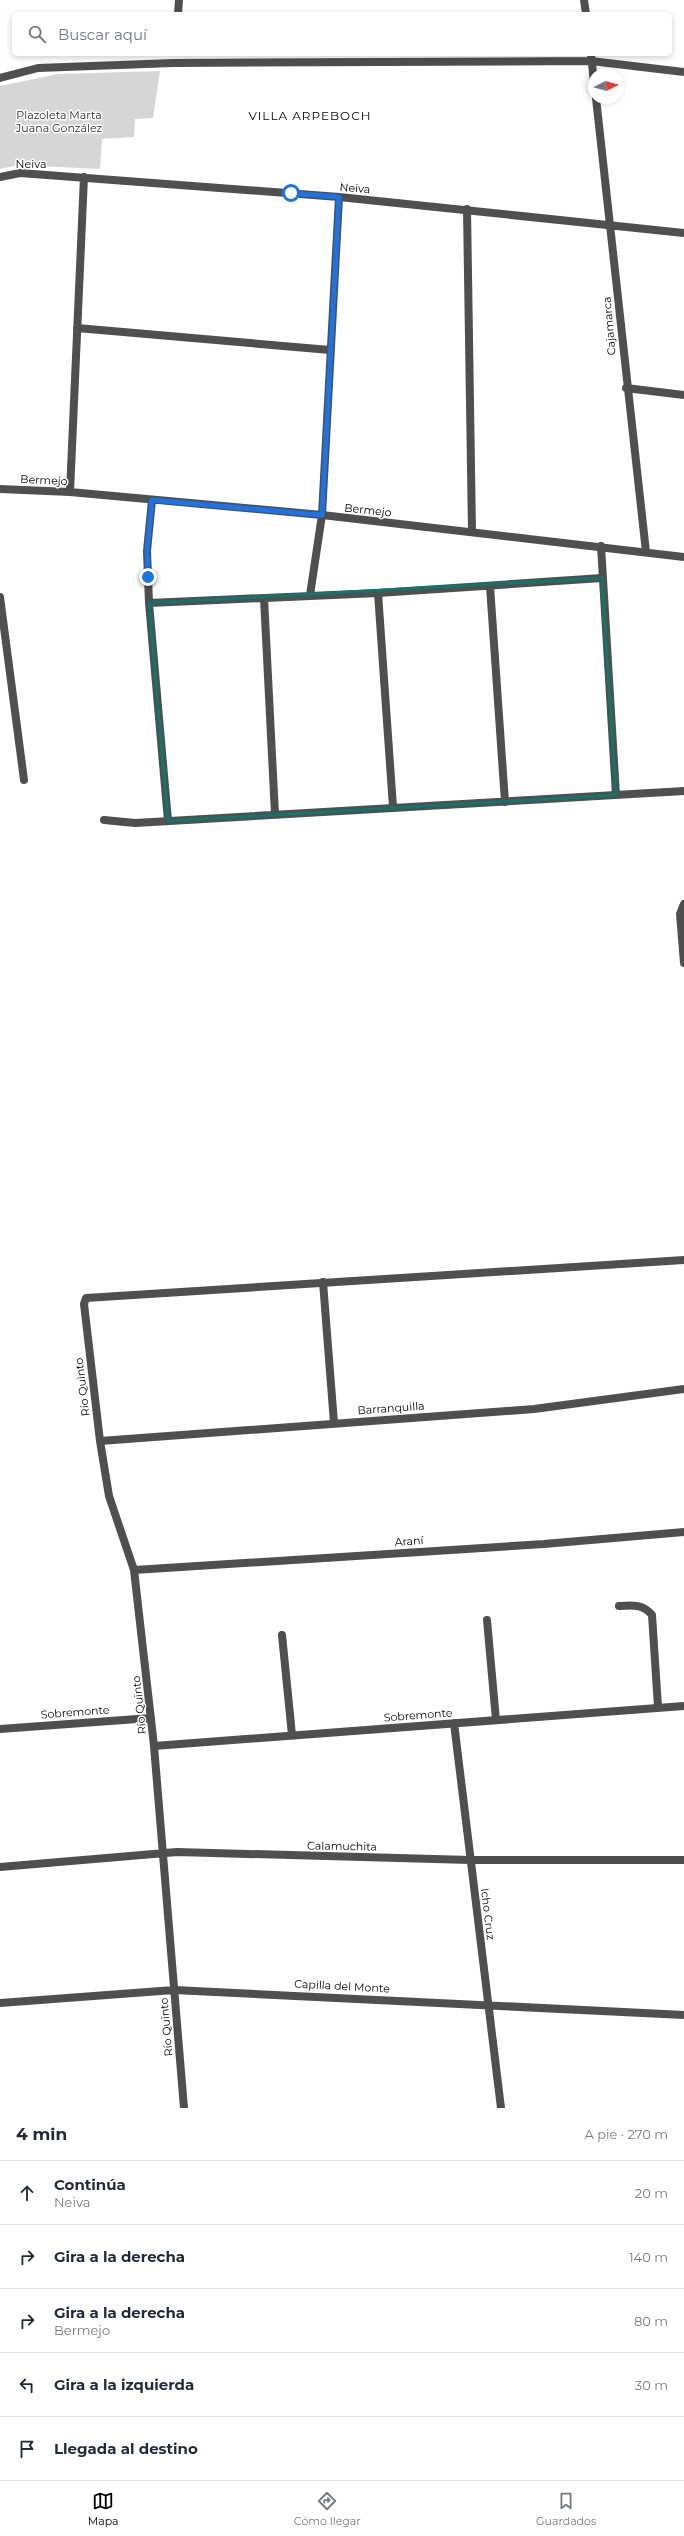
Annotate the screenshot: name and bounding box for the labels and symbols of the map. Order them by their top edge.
north arrow [588,68,624,104]
park label: Plazoleta Marta Juana González [15,108,103,135]
district label: VILLA ARPEBOCH [249,108,371,123]
street label: Neiva [16,157,46,171]
street label: Neiva [339,180,371,196]
route start [282,184,300,202]
street label: Cajamarca [599,296,619,356]
street label: Bermejo [20,472,68,488]
street label: Bermejo [344,501,392,519]
route end [139,568,157,586]
street label: Río Quinto [71,1357,93,1417]
street label: Barranquilla [357,1399,425,1417]
street label: Araní [394,1533,425,1549]
street label: Río Quinto [129,1675,149,1735]
street label: Sobremonte [40,1703,110,1721]
street label: Sobremonte [383,1706,453,1724]
street label: Calamuchita [307,1838,377,1854]
street label: Icho Cruz [478,1887,498,1941]
street label: Capilla del Monte [294,1977,390,1996]
street label: Río Quinto [156,1997,176,2057]

